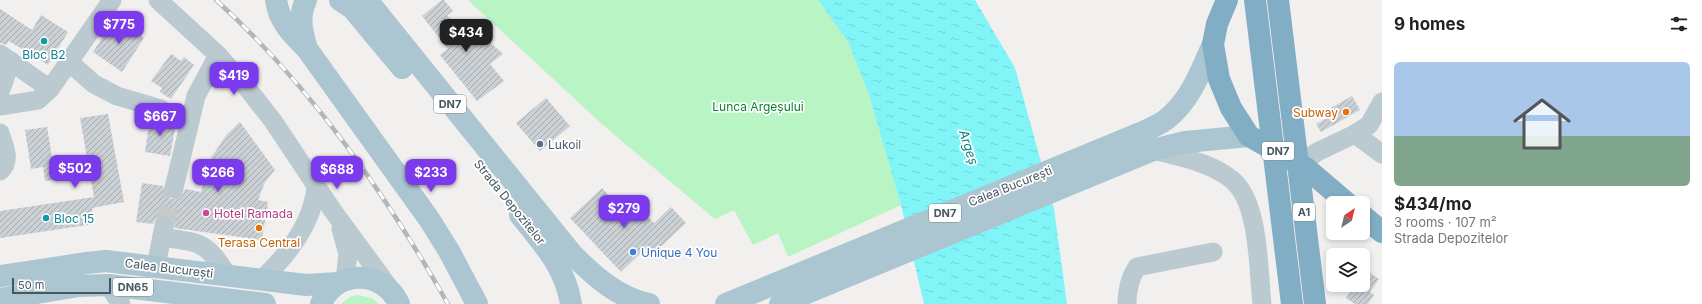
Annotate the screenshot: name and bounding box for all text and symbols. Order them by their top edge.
pin: $775 [95,11,143,45]
icon: filters [1668,13,1690,35]
text: 9 homes [1394,14,1465,34]
text: $775 [103,16,135,32]
pin: $434 [442,19,490,53]
text: $434 [449,24,483,40]
marker: Bloc B2 [39,36,49,46]
place label: Bloc B2 [22,47,66,62]
pin: $419 [210,62,258,96]
text: $419 [219,67,249,83]
icon: home [1506,88,1578,160]
road number: DN7 [434,95,466,113]
park label: Lunca Argeșului [712,99,804,114]
pin: $667 [136,103,184,137]
place label: Subway [1293,105,1338,120]
marker: Subway [1341,107,1351,117]
text: $667 [144,108,176,124]
water label: Argeș [956,126,982,167]
place label: Lukoil [548,137,581,152]
marker: Lukoil [535,139,545,149]
road number: DN7 [1262,142,1294,160]
pin: $502 [51,155,99,189]
pin: $688 [313,156,361,190]
street label: Strada Depozitelor [471,156,549,248]
pin: $266 [194,159,242,193]
pin: $233 [407,159,455,193]
text: $502 [58,160,92,176]
text: $688 [320,161,354,177]
street label: Calea București [966,162,1054,210]
text: $266 [201,164,235,180]
text: $233 [414,164,448,180]
text: $434/mo [1394,194,1472,214]
pin: $279 [600,195,648,229]
north arrow [1326,196,1370,240]
map controls [1326,196,1370,292]
text: $279 [608,200,640,216]
road number: A1 [1293,203,1315,221]
road number: DN7 [929,204,961,222]
place label: Hotel Ramada [214,206,293,221]
marker: Hotel Ramada [201,208,211,218]
place label: Bloc 15 [54,211,94,226]
marker: Bloc 15 [41,213,51,223]
text: 3 rooms · 107 m² [1394,214,1497,230]
marker: Terasa Central [254,223,264,233]
text: Strada Depozitelor [1394,230,1508,246]
place label: Terasa Central [218,235,300,250]
place label: Unique 4 You [641,245,717,260]
marker: Unique 4 You [628,247,638,257]
button: layers [1326,248,1370,292]
street label: Calea București [124,255,214,281]
scale bar [12,276,111,295]
text: 50 m [18,278,44,292]
road number: DN65 [113,278,153,296]

